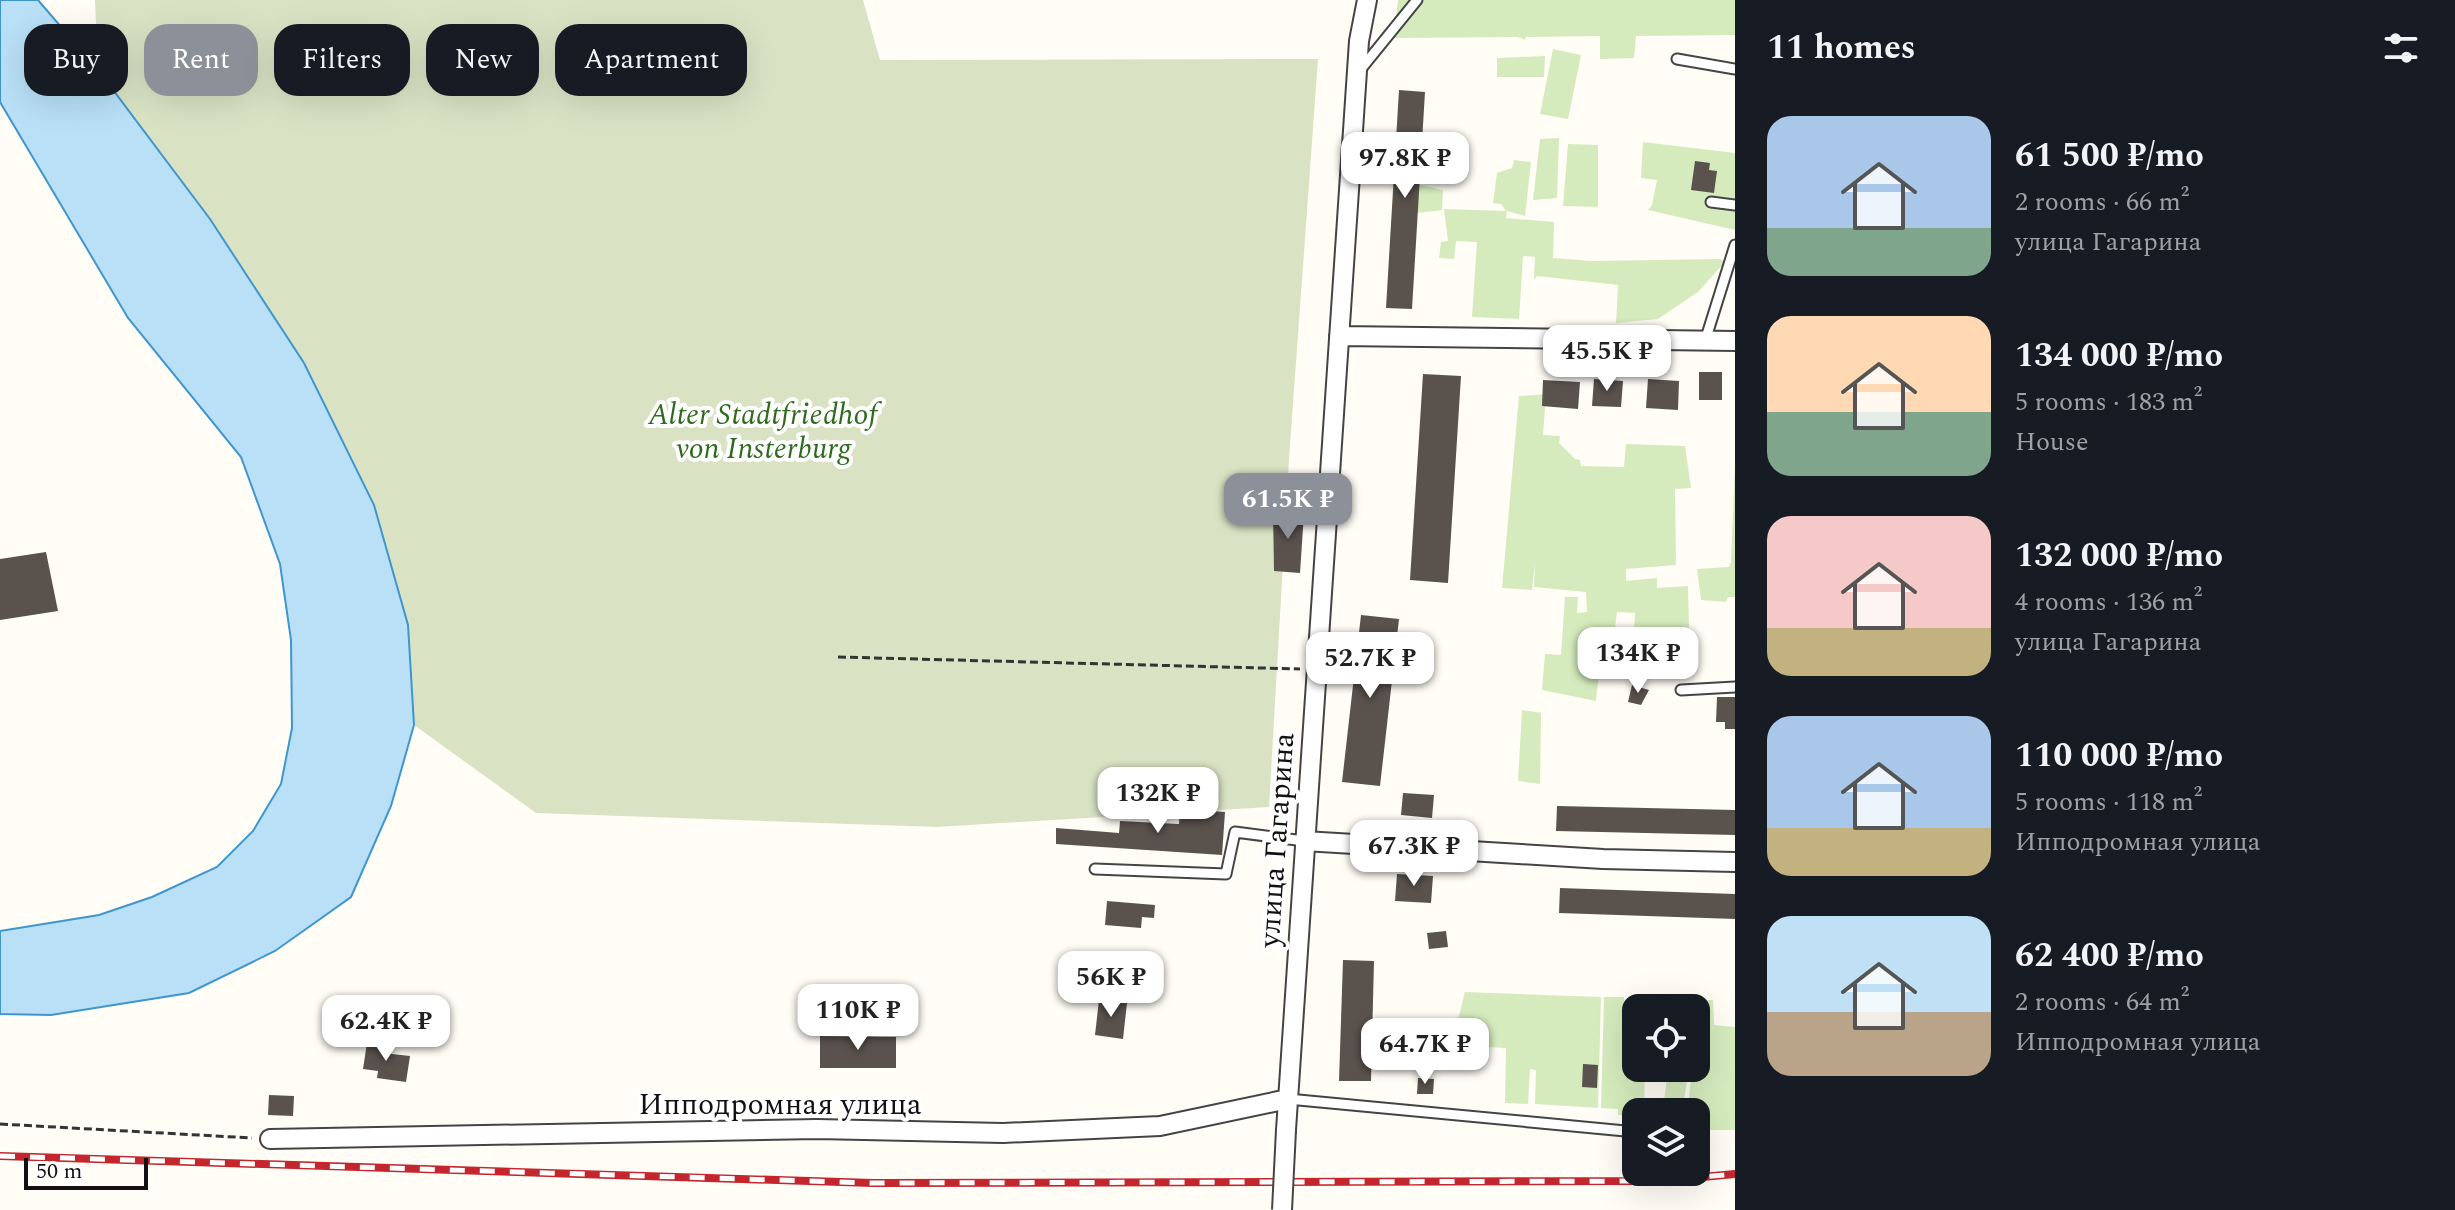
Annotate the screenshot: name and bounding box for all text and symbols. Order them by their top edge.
text: 11 homes [1767,22,1916,74]
chip: Buy [24,24,128,96]
chip: Rent [144,24,258,96]
chip: Filters [274,24,410,96]
chip: New [426,24,539,96]
chip: Apartment [555,24,747,96]
icon: filters [2379,26,2423,70]
text: 61 500 ₽/mo [2015,130,2204,182]
pin: 97.8K ₽ [1331,132,1479,200]
text: 97.8K ₽ [1359,138,1451,178]
icon: home [1831,148,1927,244]
text: 2 rooms · 66 m² [2015,182,2189,222]
text: улица Гагарина [2015,222,2201,262]
pin: 45.5K ₽ [1533,325,1681,393]
text: 134 000 ₽/mo [2015,330,2223,382]
text: 45.5K ₽ [1561,331,1653,371]
icon: home [1831,348,1927,444]
text: 5 rooms · 183 m² [2015,382,2202,422]
park label: Alter Stadtfriedhof von Insterburg [647,392,882,472]
text: House [2015,422,2089,462]
pin: 61.5K ₽ [1214,473,1362,541]
text: 61.5K ₽ [1242,479,1334,519]
text: 132 000 ₽/mo [2015,530,2223,582]
icon: home [1831,548,1927,644]
text: 4 rooms · 136 m² [2015,582,2202,622]
text: улица Гагарина [2015,622,2201,662]
pin: 134K ₽ [1573,627,1703,695]
pin: 52.7K ₽ [1296,632,1444,700]
text: 134K ₽ [1596,633,1680,673]
text: 52.7K ₽ [1324,638,1416,678]
text: 110 000 ₽/mo [2015,730,2223,782]
street label: улица Гагарина [1246,731,1307,950]
icon: home [1831,748,1927,844]
pin: 132K ₽ [1093,767,1223,835]
text: 132K ₽ [1116,773,1200,813]
text: 5 rooms · 118 m² [2015,782,2202,822]
pin: 67.3K ₽ [1340,820,1488,888]
text: Ипподромная улица [2015,822,2260,862]
text: 67.3K ₽ [1368,826,1460,866]
text: 62 400 ₽/mo [2015,930,2204,982]
icon: home [1831,948,1927,1044]
pin: 56K ₽ [1055,951,1167,1019]
text: 56K ₽ [1076,957,1146,997]
text: 2 rooms · 64 m² [2015,982,2189,1022]
pin: 110K ₽ [793,984,923,1052]
text: 110K ₽ [816,990,900,1030]
map controls [1622,994,1710,1186]
button: locate [1622,994,1710,1082]
pin: 62.4K ₽ [312,995,460,1063]
text: 62.4K ₽ [340,1001,432,1041]
pin: 64.7K ₽ [1351,1018,1499,1086]
text: Ипподромная улица [2015,1022,2260,1062]
text: 64.7K ₽ [1379,1024,1471,1064]
street label: Ипподромная улица [638,1082,922,1128]
button: layers [1622,1098,1710,1186]
scale bar [24,1154,148,1190]
text: 50 m [36,1155,82,1188]

